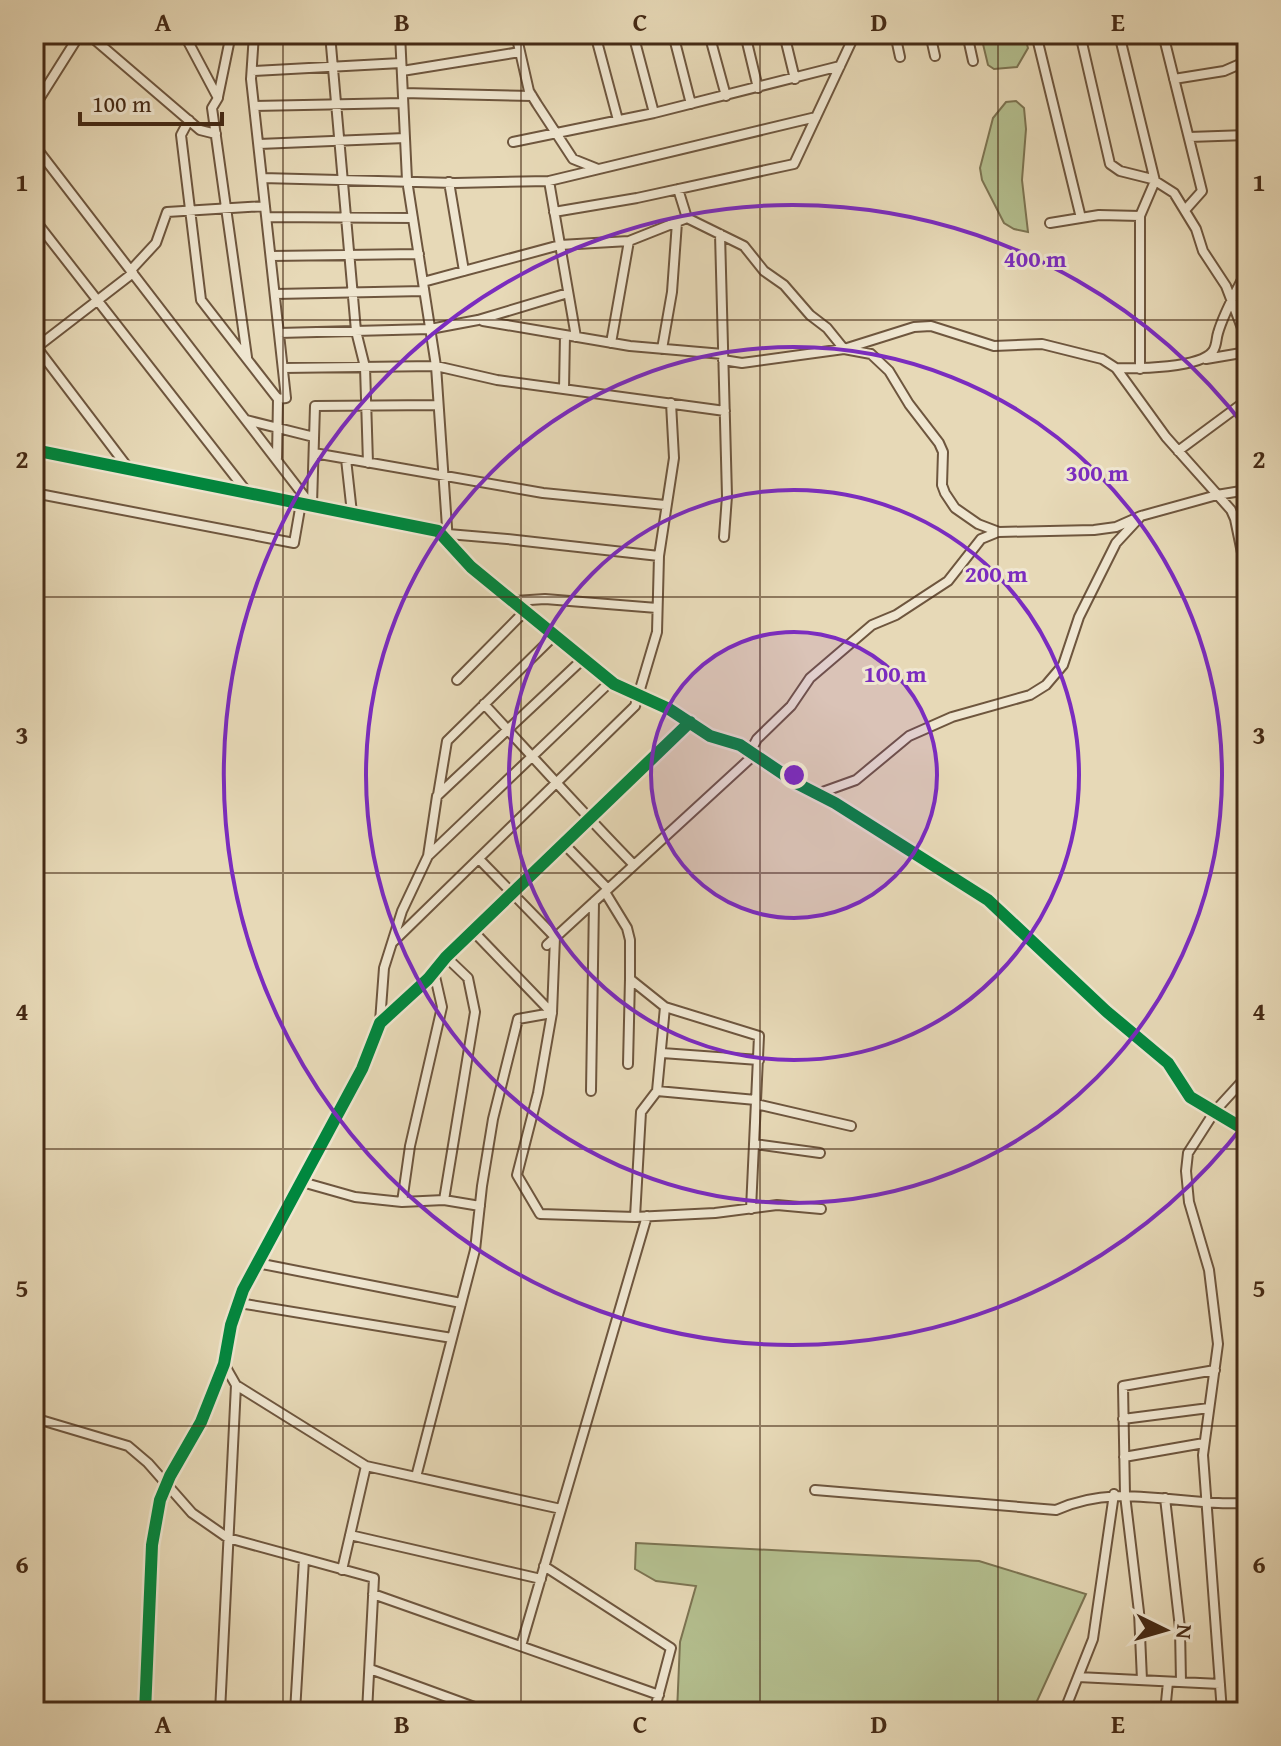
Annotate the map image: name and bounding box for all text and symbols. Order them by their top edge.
text: A [155,2,172,41]
text: B [394,2,410,41]
text: C [633,2,647,41]
text: D [871,2,887,41]
text: E [1111,2,1125,41]
scale bar [80,76,222,126]
text: 100 m [92,86,152,121]
text: 1 [15,162,29,201]
text: 1 [1252,162,1266,201]
text: 400 m [1003,241,1067,276]
text: 2 [15,439,29,478]
text: 2 [1252,439,1266,478]
text: 300 m [1065,455,1129,490]
text: 200 m [964,556,1028,591]
text: 100 m [863,656,927,691]
text: 3 [15,715,29,754]
text: 3 [1252,715,1266,754]
centre of rings [780,761,808,789]
text: 4 [15,991,29,1030]
text: 4 [1252,991,1266,1030]
text: 5 [15,1268,29,1307]
text: 5 [1252,1268,1266,1307]
text: 6 [15,1544,29,1583]
text: 6 [1252,1544,1266,1583]
north arrow [1125,1590,1205,1670]
text: N [1168,1623,1202,1641]
text: A [155,1704,172,1743]
text: B [394,1704,410,1743]
text: C [633,1704,647,1743]
text: D [871,1704,887,1743]
text: E [1111,1704,1125,1743]

